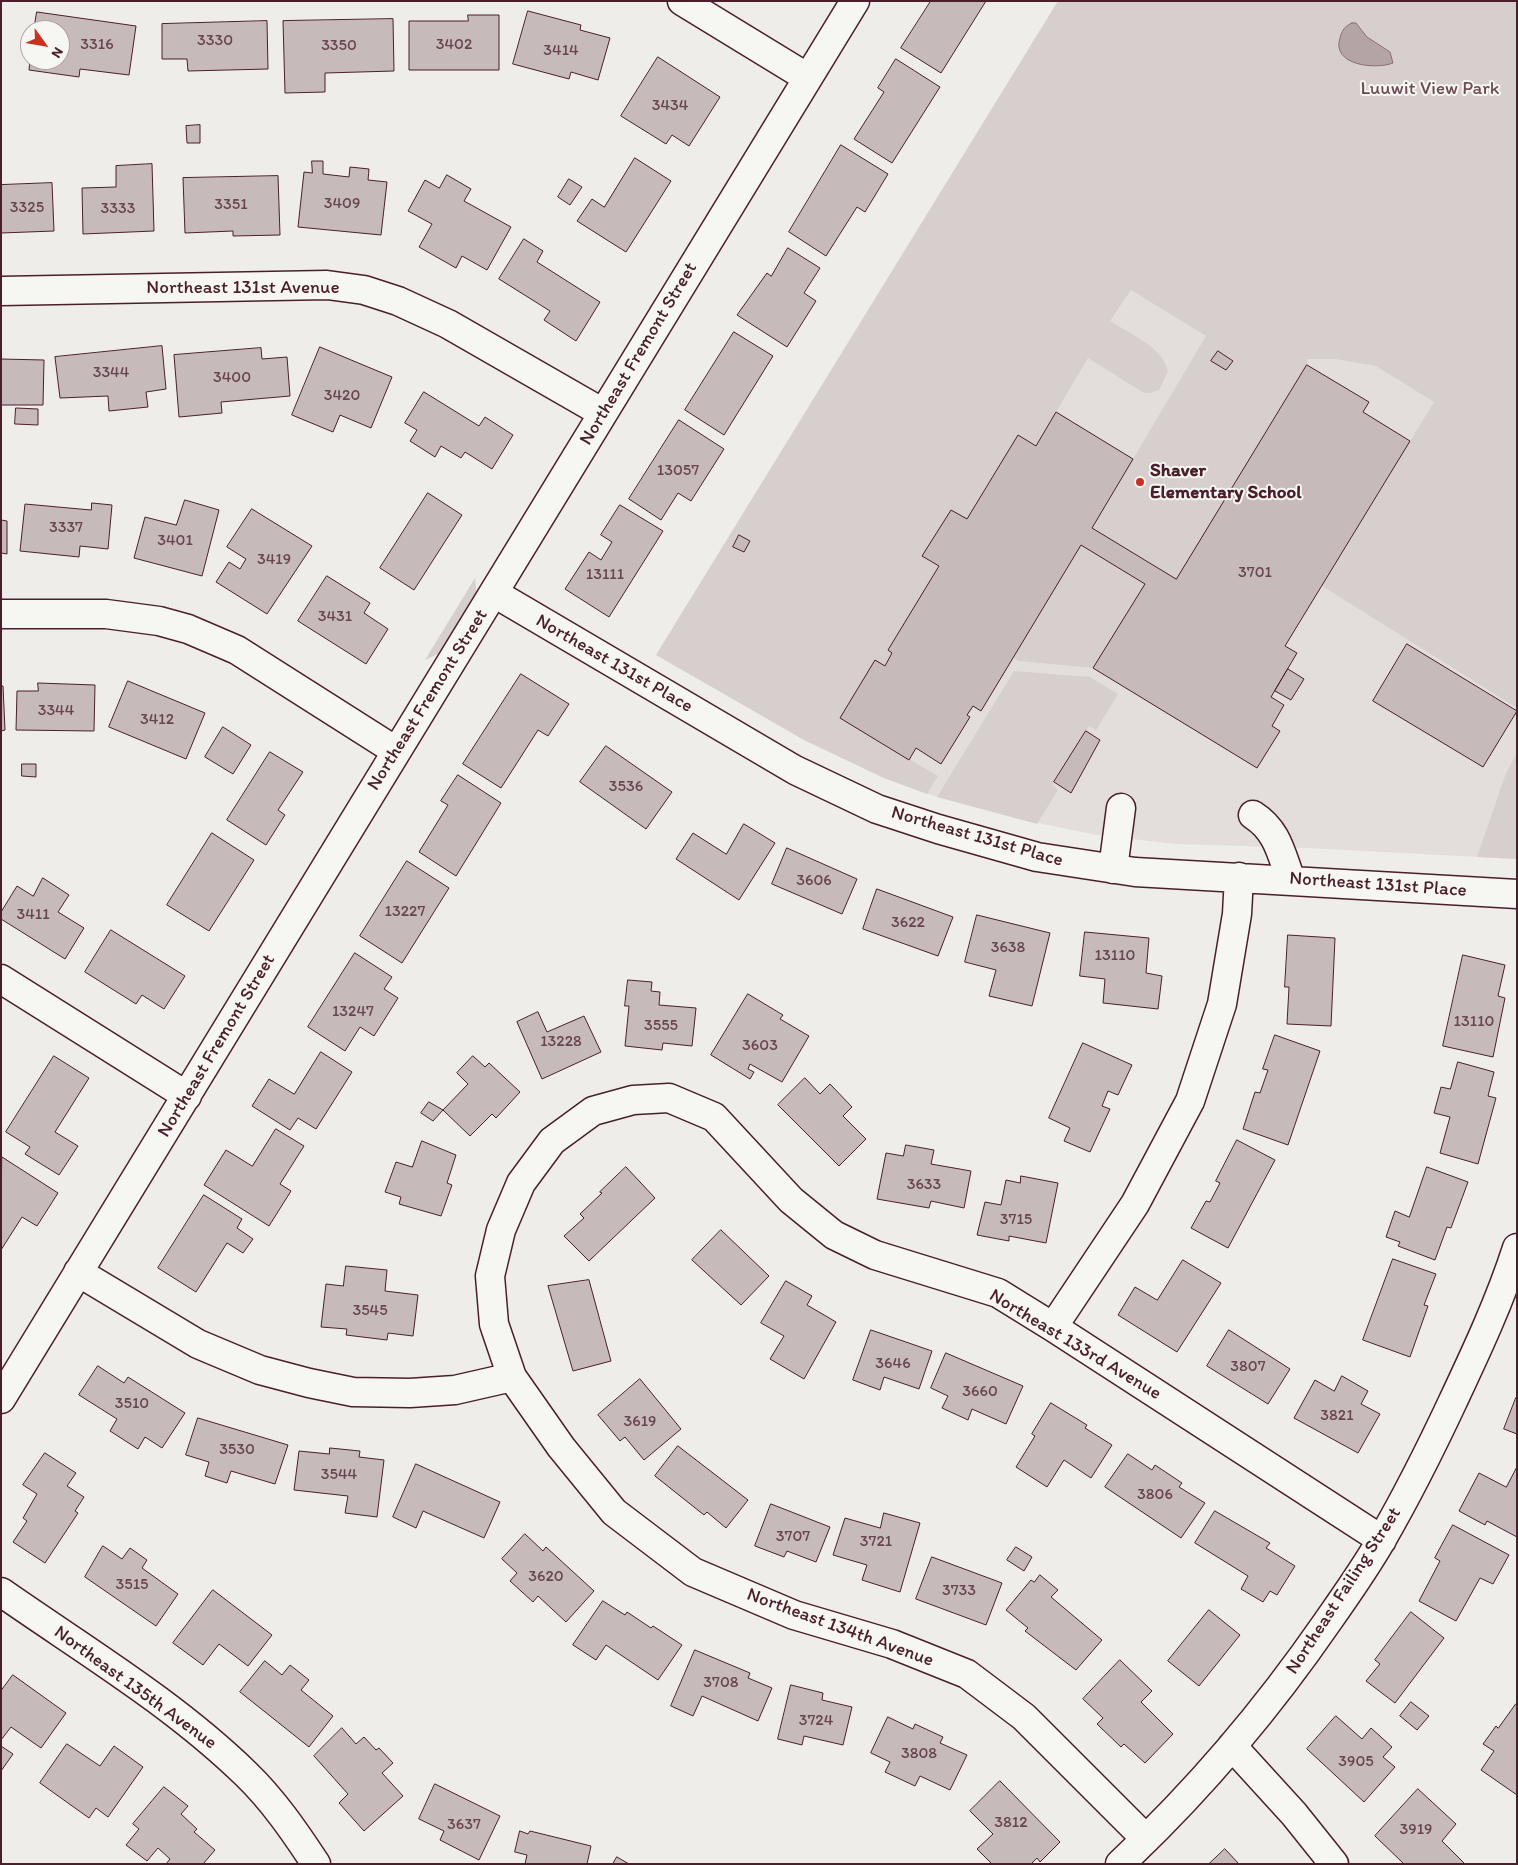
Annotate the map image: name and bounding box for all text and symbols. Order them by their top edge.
north arrow [20,20,70,70]
house number: 3330 [197,31,233,51]
house number: 3316 [80,35,114,55]
house number: 3402 [436,35,472,55]
house number: 3350 [321,36,357,56]
house number: 3414 [543,41,579,61]
text: N [48,44,67,61]
park label: Luuwit View Park [1360,78,1500,100]
house number: 3434 [652,96,688,116]
house number: 3409 [324,194,360,214]
house number: 3351 [214,195,248,215]
house number: 3325 [10,198,44,218]
house number: 3333 [101,199,135,219]
street label: Northeast Fremont Street [575,258,703,450]
street label: Northeast 131st Avenue [146,277,340,299]
house number: 3344 [93,363,129,383]
house number: 3400 [213,368,251,388]
house number: 3420 [324,386,360,406]
place label: Shaver Elementary School [1150,460,1302,504]
house number: 13057 [657,461,699,481]
marker: Shaver Elementary School [1134,476,1146,488]
house number: 3337 [49,518,83,538]
house number: 3401 [157,531,193,551]
house number: 3419 [257,550,291,570]
house number: 3701 [1238,563,1272,583]
house number: 13111 [586,565,624,585]
street label: Northeast Fremont Street [363,605,493,795]
house number: 3431 [318,607,352,627]
street label: Northeast 131st Place [531,610,697,718]
house number: 3344 [38,701,74,721]
house number: 3412 [140,710,174,730]
house number: 3536 [609,777,643,797]
street label: Northeast 131st Place [888,802,1066,872]
street label: Northeast 131st Place [1289,867,1467,903]
house number: 3606 [796,871,832,891]
house number: 13227 [385,902,425,922]
house number: 3411 [16,905,50,925]
house number: 3622 [891,913,925,933]
house number: 3638 [991,938,1025,958]
house number: 13110 [1095,946,1135,966]
street label: Northeast Fremont Street [153,950,281,1142]
house number: 13247 [332,1002,374,1022]
house number: 13110 [1454,1012,1494,1032]
house number: 3555 [644,1016,678,1036]
house number: 13228 [540,1032,582,1052]
house number: 3603 [742,1036,778,1056]
house number: 3633 [907,1175,941,1195]
house number: 3715 [1000,1210,1032,1230]
street label: Northeast 133rd Avenue [985,1285,1165,1405]
house number: 3545 [352,1301,388,1321]
house number: 3646 [875,1354,911,1374]
house number: 3807 [1230,1357,1266,1377]
house number: 3660 [962,1382,998,1402]
house number: 3510 [115,1394,149,1414]
house number: 3821 [1320,1406,1354,1426]
house number: 3619 [624,1412,656,1432]
house number: 3530 [219,1440,255,1460]
house number: 3544 [321,1465,357,1485]
house number: 3806 [1137,1485,1173,1505]
street label: Northeast Failing Street [1281,1503,1407,1679]
house number: 3707 [776,1527,810,1547]
house number: 3721 [860,1532,892,1552]
house number: 3620 [528,1567,564,1587]
house number: 3515 [116,1575,148,1595]
house number: 3733 [942,1581,976,1601]
street label: Northeast 134th Avenue [743,1584,937,1672]
street label: Northeast 135th Avenue [49,1621,221,1755]
house number: 3708 [703,1673,739,1693]
house number: 3724 [799,1711,833,1731]
house number: 3808 [901,1744,937,1764]
house number: 3905 [1338,1752,1374,1772]
house number: 3812 [994,1813,1028,1833]
house number: 3637 [447,1815,481,1835]
house number: 3919 [1400,1820,1432,1840]

